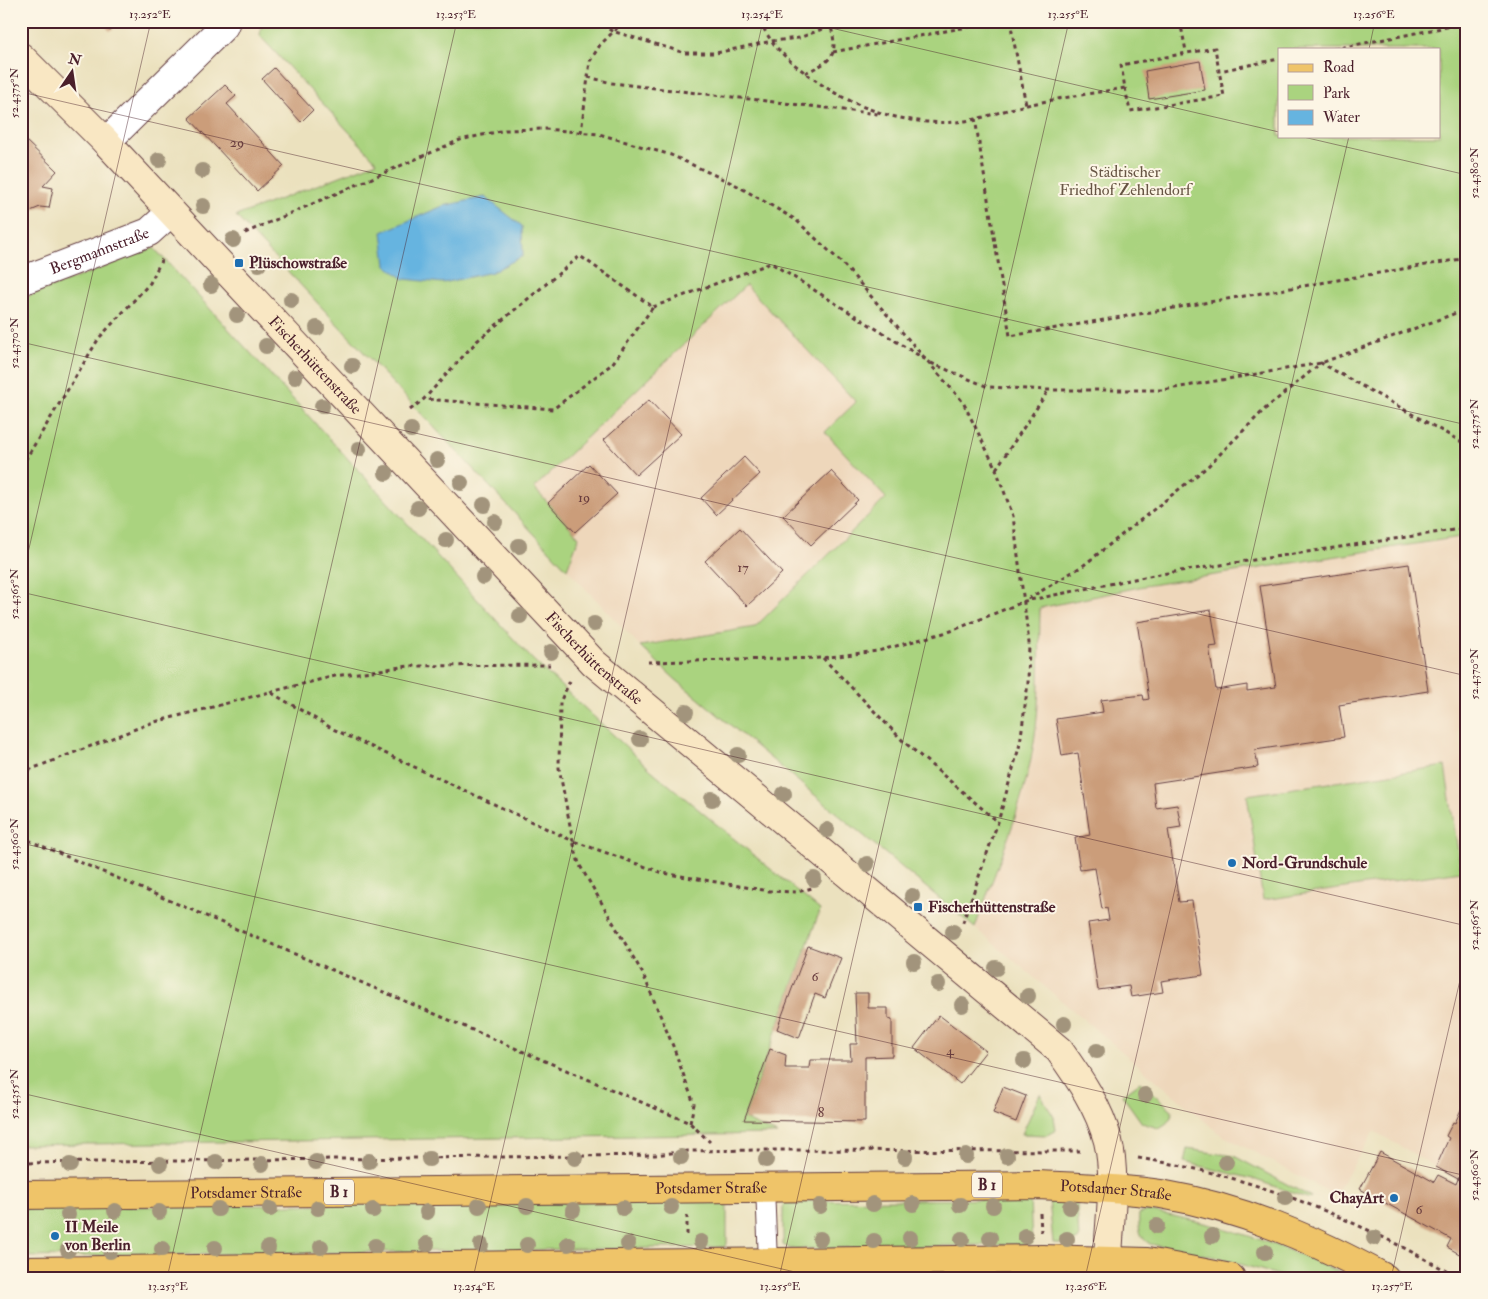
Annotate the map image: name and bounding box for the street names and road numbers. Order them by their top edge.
street label: Bergmannstraße [47,223,152,279]
street label: Fischerhüttenstraße [264,312,366,419]
street label: Fischerhüttenstraße [541,607,647,710]
road number: B 1 [972,1172,1002,1198]
street label: Potsdamer Straße [1059,1176,1174,1206]
street label: Potsdamer Straße [655,1178,767,1199]
road number: B 1 [324,1180,354,1204]
street label: Potsdamer Straße [190,1182,302,1203]

